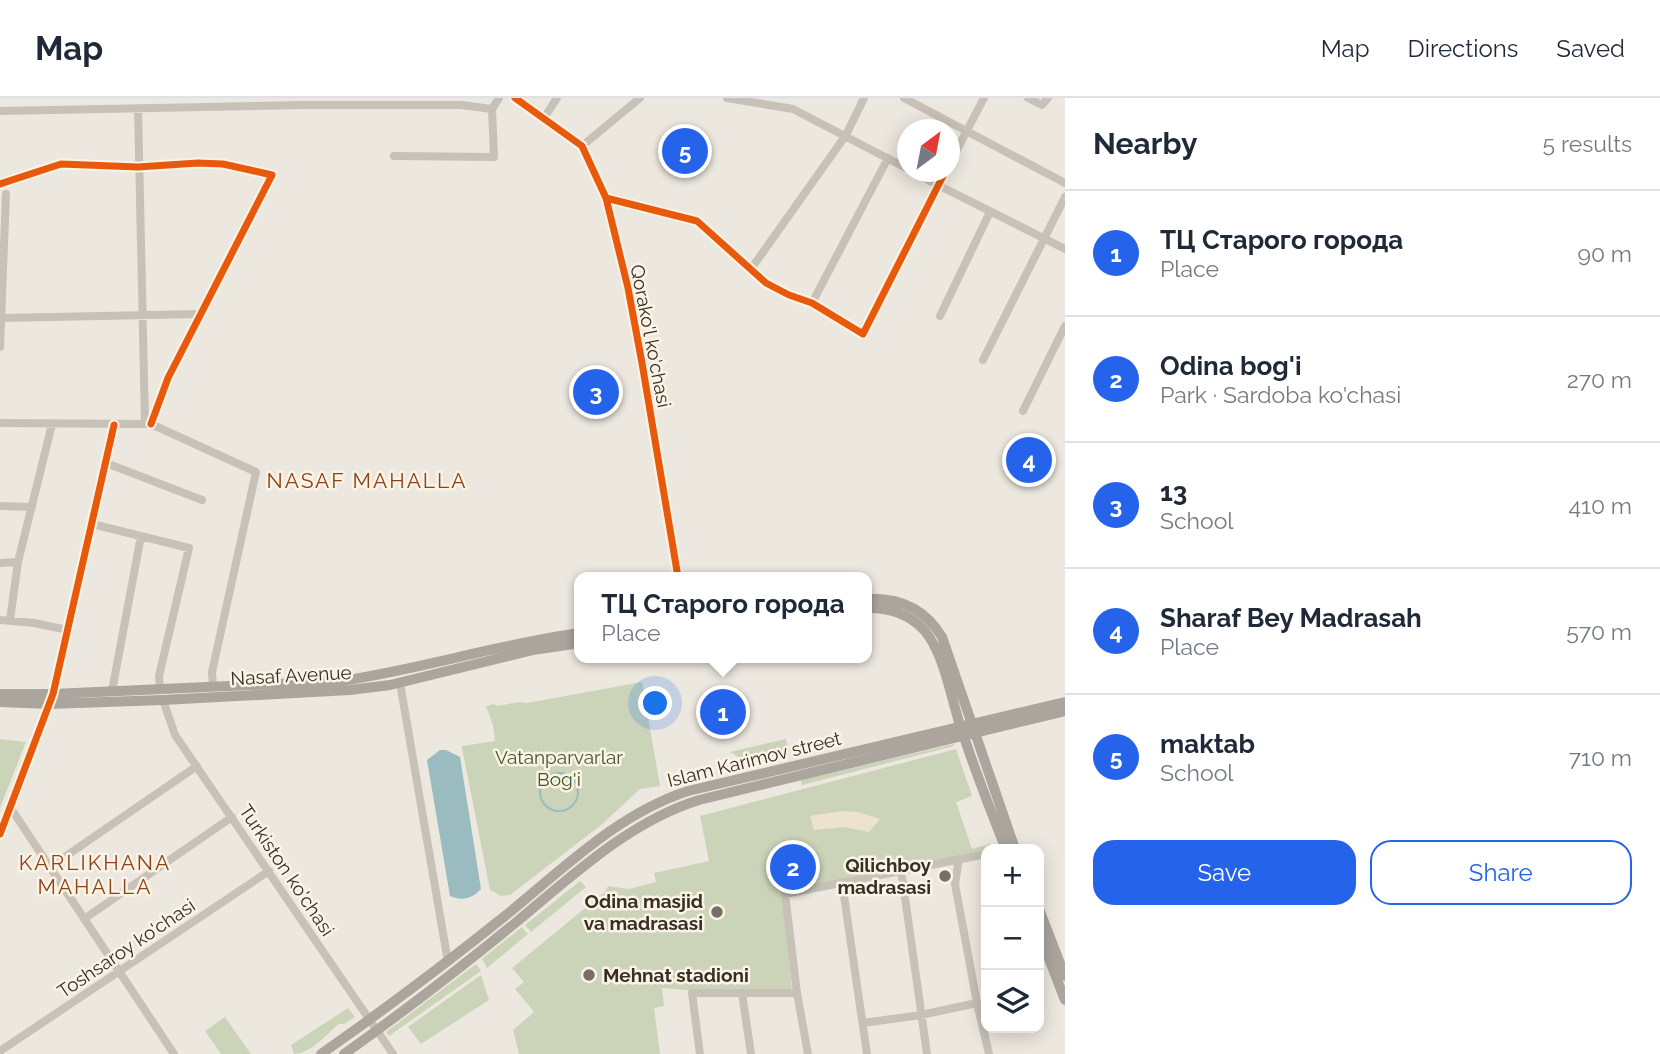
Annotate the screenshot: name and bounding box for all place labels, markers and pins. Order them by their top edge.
pin: 5 [662,125,708,177]
pin: 3 [573,366,619,418]
pin: 4 [1006,434,1052,486]
pin: 1 [700,686,746,738]
pin: 2 [770,841,816,893]
place label: Qilichboy madrasasi [837,854,932,898]
marker: Qilichboy madrasasi [937,868,953,884]
place label: Odina masjid va madrasasi [584,890,703,934]
marker: Odina masjid va madrasasi [709,904,725,920]
place label: Mehnat stadioni [603,964,749,986]
marker: Mehnat stadioni [581,967,597,983]

